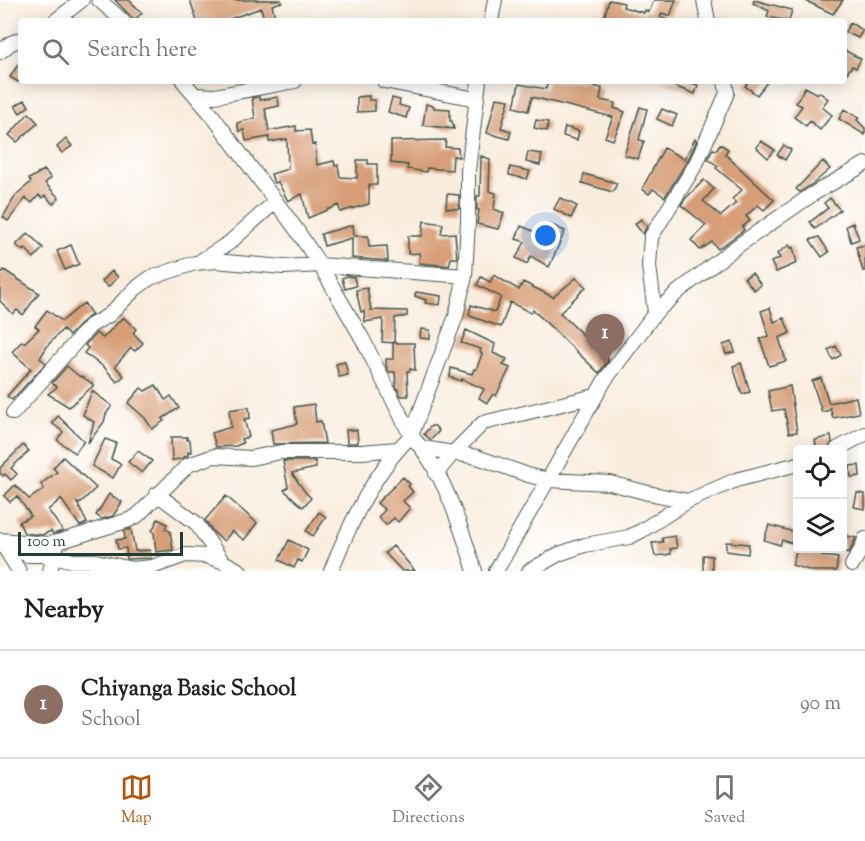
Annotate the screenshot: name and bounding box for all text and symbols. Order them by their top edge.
search box [18,18,847,84]
icon: search [39,35,72,68]
text: Search here [87,35,197,67]
your location [531,221,560,250]
pin: 1 [586,314,624,364]
map controls [793,445,847,553]
button: locate [793,445,847,499]
button: layers [793,499,847,553]
scale bar [18,529,183,556]
text: 100 m [27,531,66,554]
text: Nearby [24,592,104,629]
text: Chiyanga Basic School [81,674,296,706]
text: 1 [40,690,47,719]
text: 90 m [800,690,841,719]
text: School [81,706,141,735]
tab: Map [120,771,153,830]
tab: Directions [392,771,465,830]
tab: Saved [704,771,745,830]

